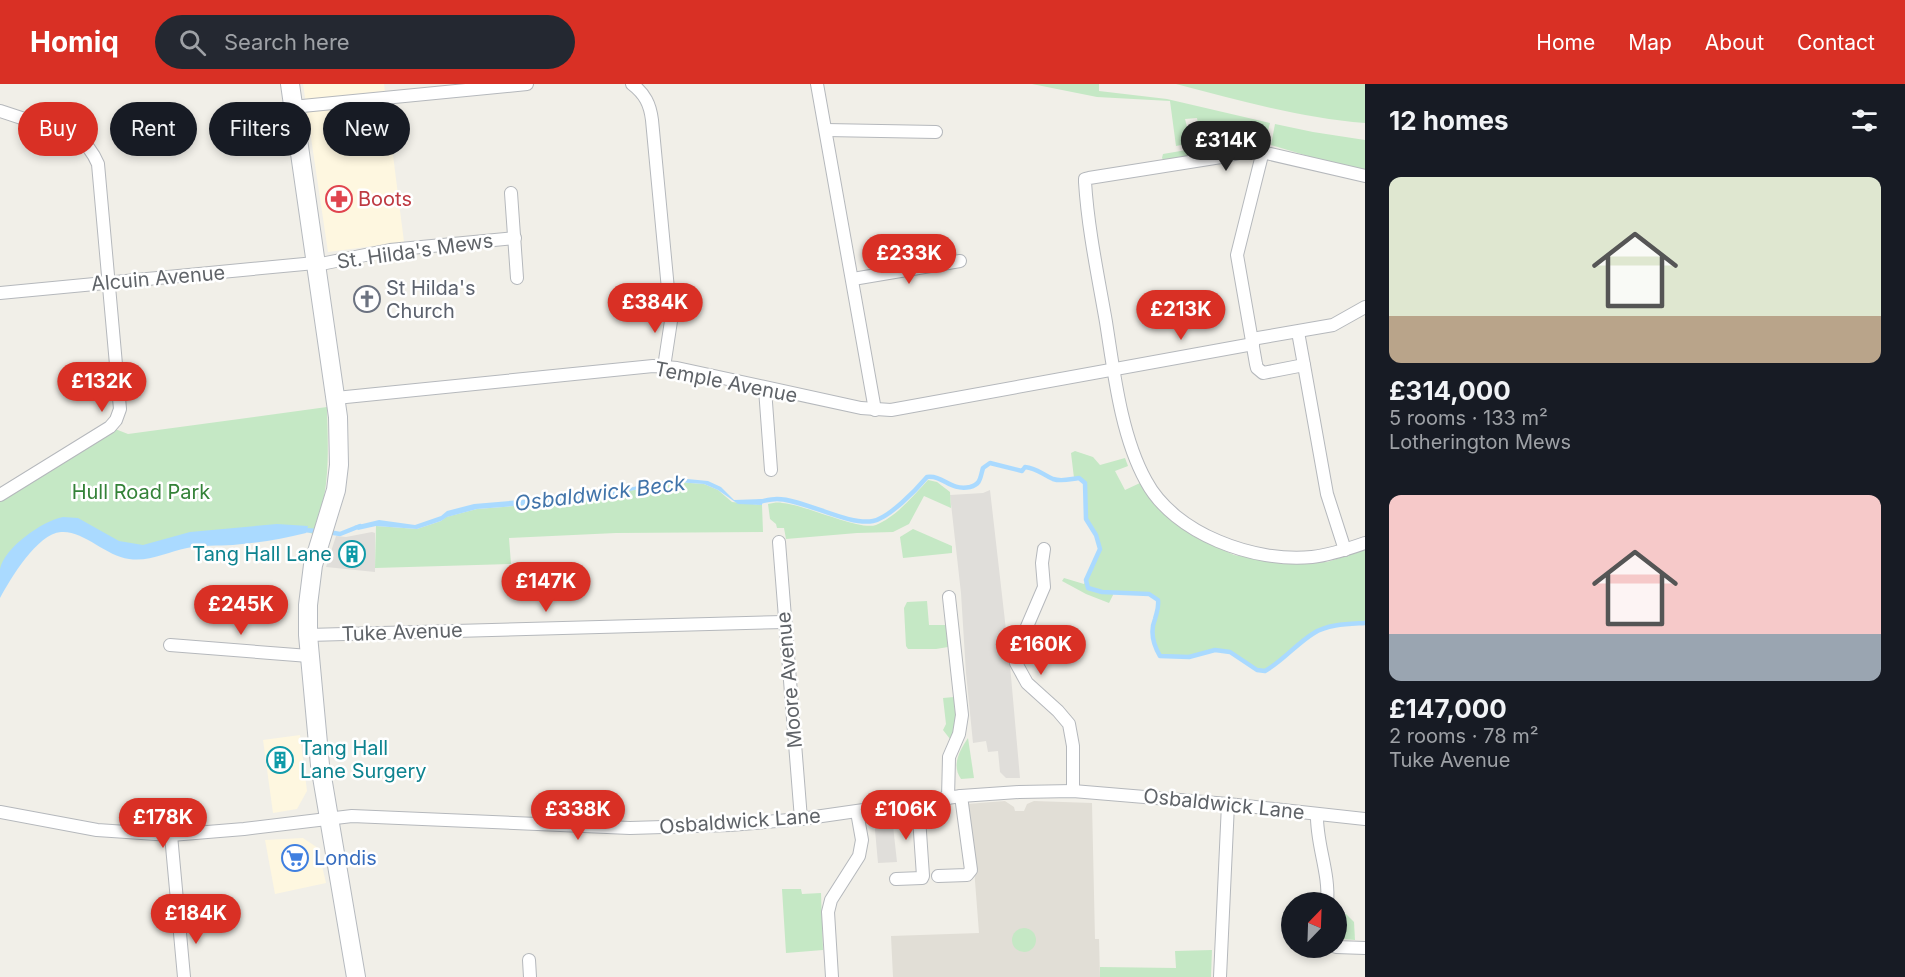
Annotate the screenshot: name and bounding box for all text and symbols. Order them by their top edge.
search box [155,15,575,69]
text: Homiq [30,25,119,59]
icon: search [176,26,209,59]
text: Search here [224,29,350,55]
text: Home [1536,30,1595,55]
text: Map [1628,30,1672,55]
text: About [1705,30,1764,55]
text: Contact [1797,30,1875,55]
chip: Buy [18,102,98,156]
chip: Rent [110,102,197,156]
chip: Filters [209,102,311,156]
chip: New [323,102,410,156]
icon: filters [1848,104,1881,137]
text: 12 homes [1389,105,1509,136]
pin: £314K [1184,121,1268,172]
text: £314K [1195,128,1257,152]
pharmacy icon: Boots [324,184,354,214]
place label: Boots [358,187,412,211]
icon: home [1581,216,1689,324]
street label: St. Hilda's Mews [335,228,495,274]
pin: £233K [867,234,951,285]
text: £233K [876,241,942,265]
street label: Alcuin Avenue [90,260,226,296]
place label: St Hilda's Church [386,276,476,323]
pin: £384K [613,283,697,334]
church icon: St Hilda's Church [352,284,382,314]
text: £384K [622,290,688,314]
pin: £213K [1139,290,1223,341]
text: £213K [1150,297,1212,321]
street label: Temple Avenue [652,356,800,408]
pin: £132K [60,362,144,413]
text: £132K [71,369,133,393]
text: £314,000 [1389,375,1511,406]
text: 5 rooms · 133 m² [1389,406,1548,430]
text: Lotherington Mews [1389,430,1571,454]
water label: Osbaldwick Beck [513,470,687,516]
park label: Hull Road Park [72,480,210,504]
icon: home [1581,534,1689,642]
building icon: Tang Hall Lane [337,539,367,569]
place label: Tang Hall Lane [192,542,332,566]
pin: £147K [504,562,588,613]
text: £147K [516,569,576,593]
pin: £245K [199,585,283,636]
text: £245K [208,592,274,616]
street label: Moore Avenue [771,611,807,749]
street label: Tuke Avenue [341,618,463,646]
pin: £160K [999,625,1083,676]
text: £160K [1010,632,1072,656]
text: £147,000 [1389,693,1507,724]
text: 2 rooms · 78 m² [1389,724,1538,748]
place label: Tang Hall Lane Surgery [300,736,427,783]
building icon: Tang Hall Lane Surgery [265,745,295,775]
text: Tuke Avenue [1389,748,1510,772]
street label: Osbaldwick Lane [1142,784,1306,824]
pin: £338K [536,790,620,841]
pin: £106K [864,790,948,841]
text: £338K [545,797,611,821]
text: £106K [875,797,937,821]
pin: £178K [121,798,205,849]
street label: Osbaldwick Lane [658,803,822,839]
text: £178K [133,805,193,829]
supermarket icon: Londis [280,843,310,873]
place label: Londis [314,846,377,870]
north arrow [1281,892,1347,958]
map controls [1281,892,1347,958]
pin: £184K [154,894,238,945]
text: £184K [165,901,227,925]

